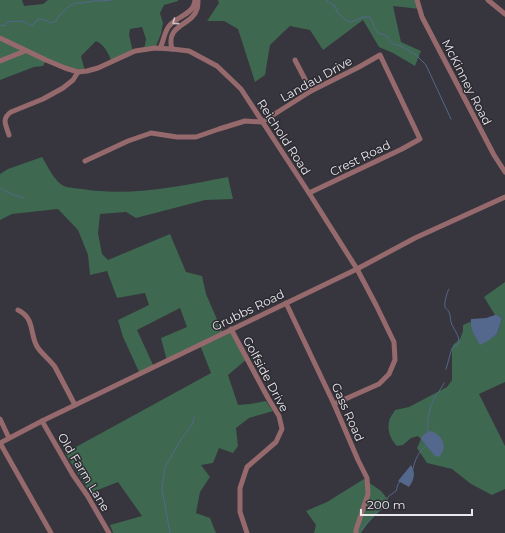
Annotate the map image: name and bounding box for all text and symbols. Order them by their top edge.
one-way arrow [172,17,179,24]
street label: McKinney Road [439,37,495,127]
street label: Landau Drive [277,53,355,105]
street label: Reichold Road [254,96,314,178]
street label: Crest Road [327,137,393,179]
street label: Grubbs Road [209,286,287,334]
street label: Golfside Drive [240,334,292,414]
street label: Gass Road [328,380,368,444]
street label: Old Farm Lane [55,430,113,514]
scale bar [361,491,472,517]
text: 200 m [367,497,406,512]

